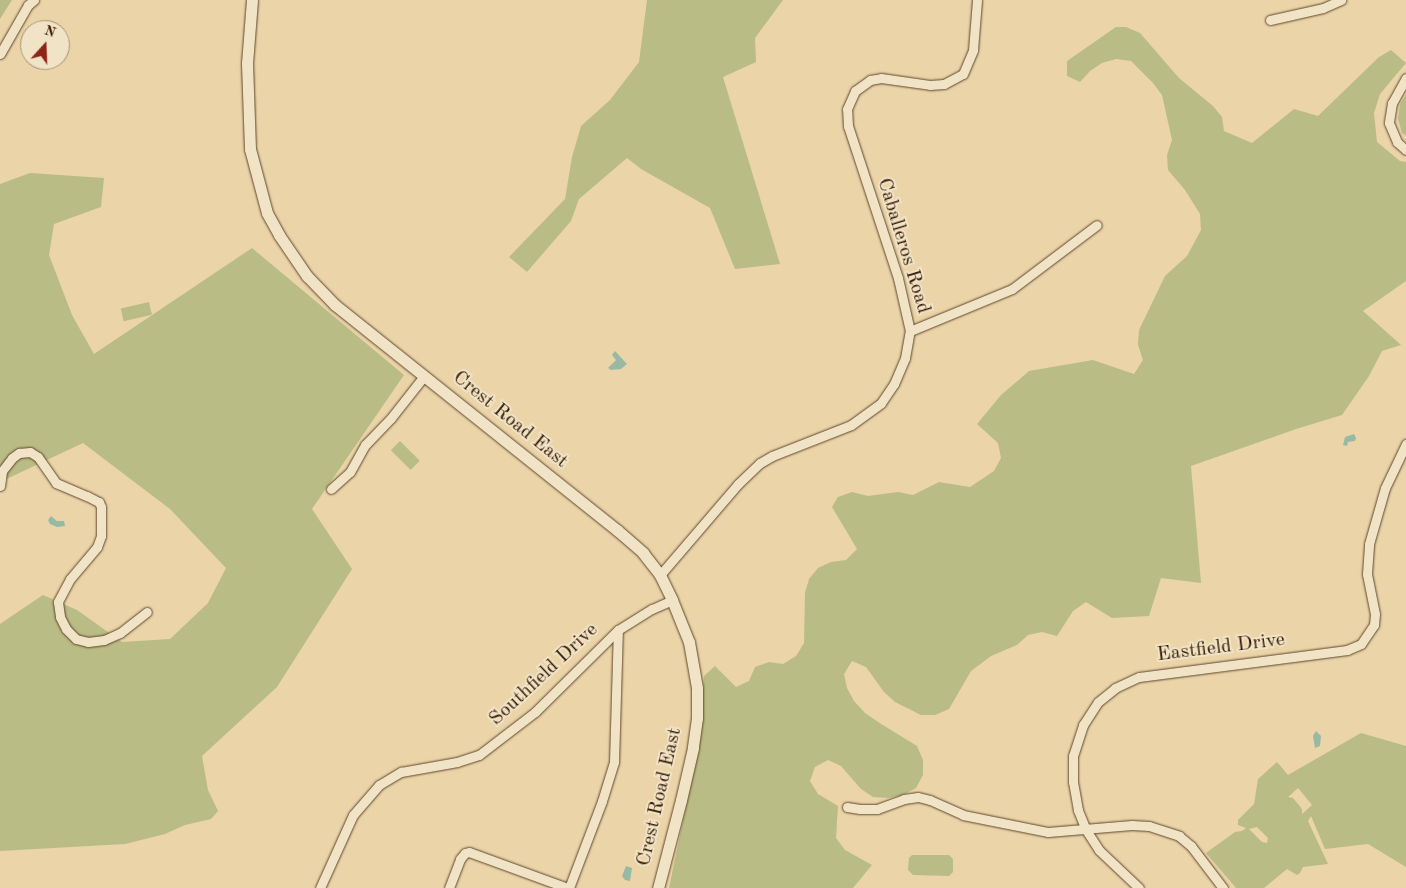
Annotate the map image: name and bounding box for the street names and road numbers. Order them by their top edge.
street label: Caballeros Road [871,175,935,317]
street label: Crest Road East [447,366,573,474]
street label: Southfield Drive [485,618,603,732]
street label: Eastfield Drive [1156,628,1286,668]
street label: Crest Road East [632,725,688,869]

